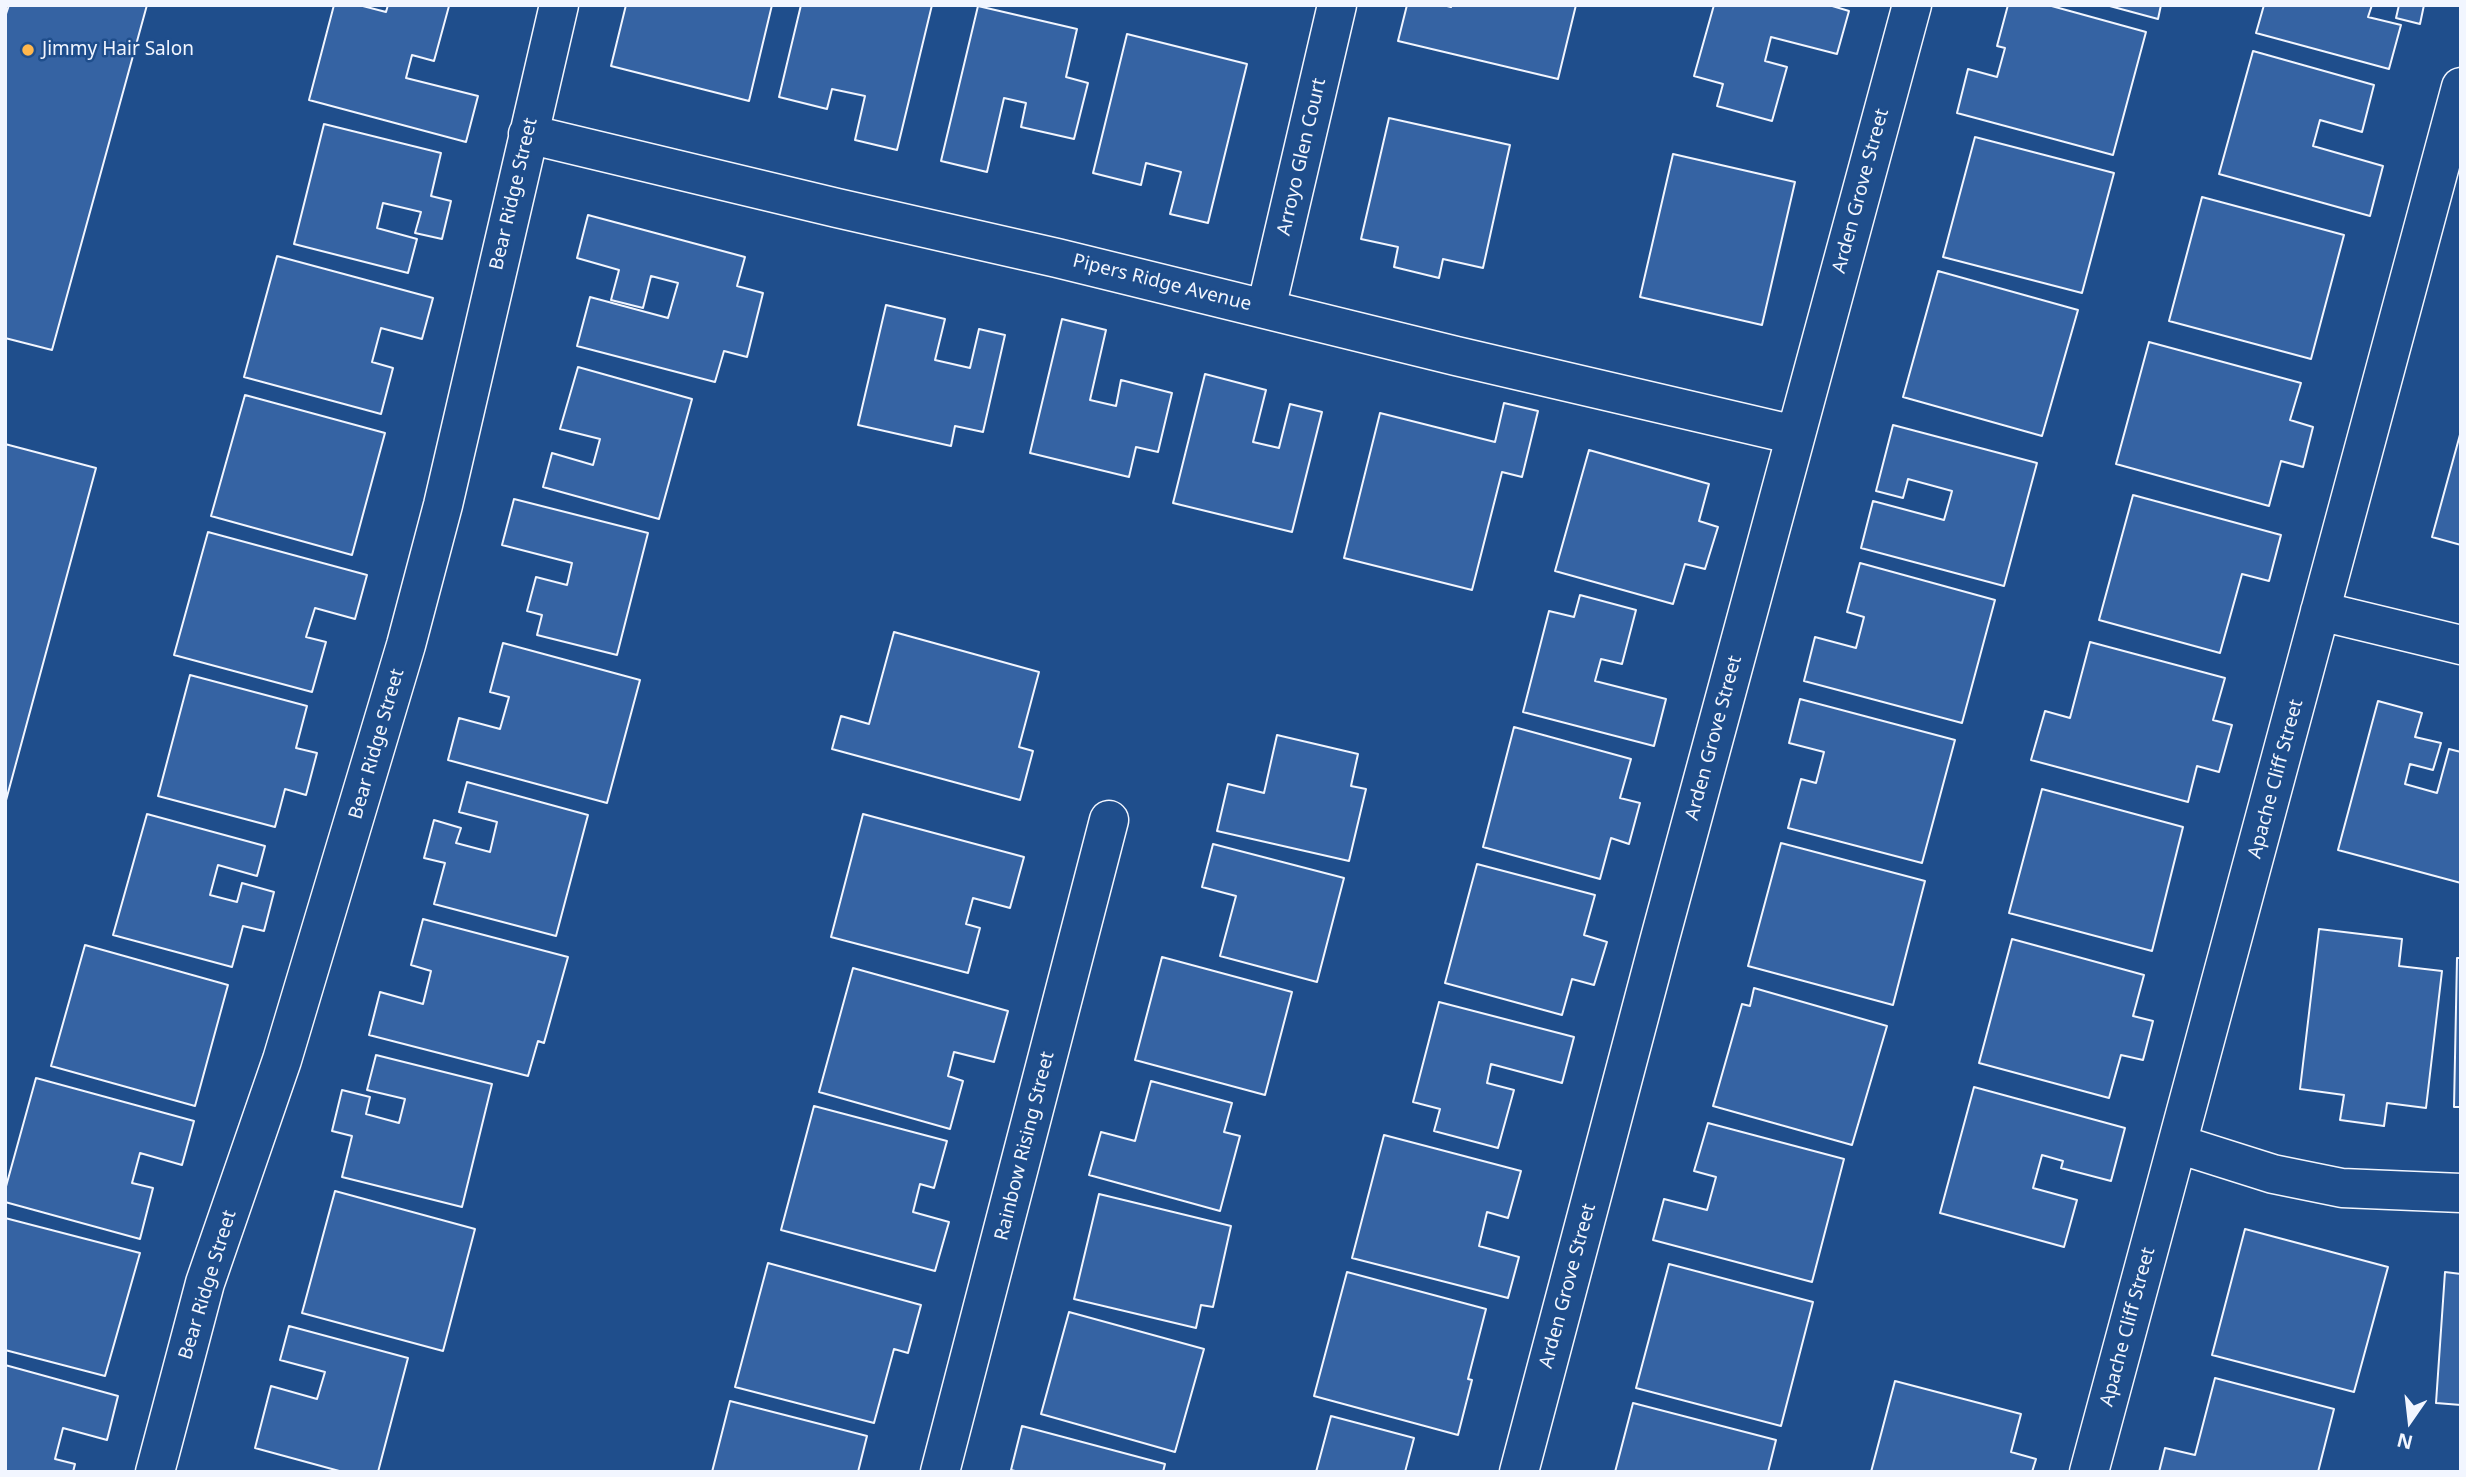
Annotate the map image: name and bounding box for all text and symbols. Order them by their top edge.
place label: Jimmy Hair Salon [42,39,194,61]
marker: Jimmy Hair Salon [20,42,36,58]
street label: Arroyo Glen Court [1273,76,1331,238]
street label: Arden Grove Street [1828,106,1894,276]
street label: Bear Ridge Street [485,116,543,272]
street label: Pipers Ridge Avenue [1070,250,1254,316]
street label: Arden Grove Street [1681,653,1747,823]
street label: Bear Ridge Street [345,666,409,822]
street label: Apache Cliff Street [2244,697,2308,861]
street label: Rainbow Rising Street [990,1049,1060,1243]
street label: Arden Grove Street [1535,1201,1601,1371]
street label: Bear Ridge Street [174,1207,242,1363]
street label: Apache Cliff Street [2096,1245,2160,1409]
north arrow [2375,1386,2445,1456]
text: N [2394,1427,2416,1456]

